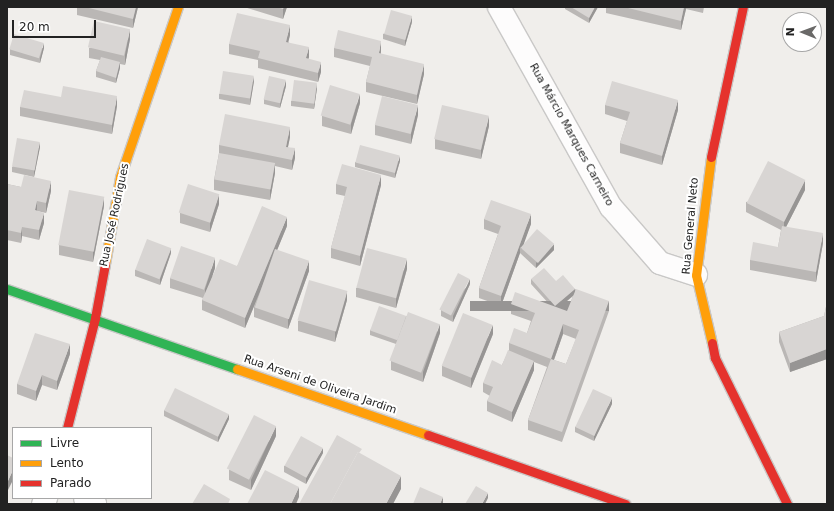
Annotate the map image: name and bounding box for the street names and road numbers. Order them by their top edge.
street label: Rua Márcio Marques Carneiro [526,61,616,209]
street label: Rua José Rodrigues [98,162,132,268]
street label: Rua General Neto [680,177,702,275]
street label: Rua Arseni de Oliveira Jardim [242,353,398,417]

